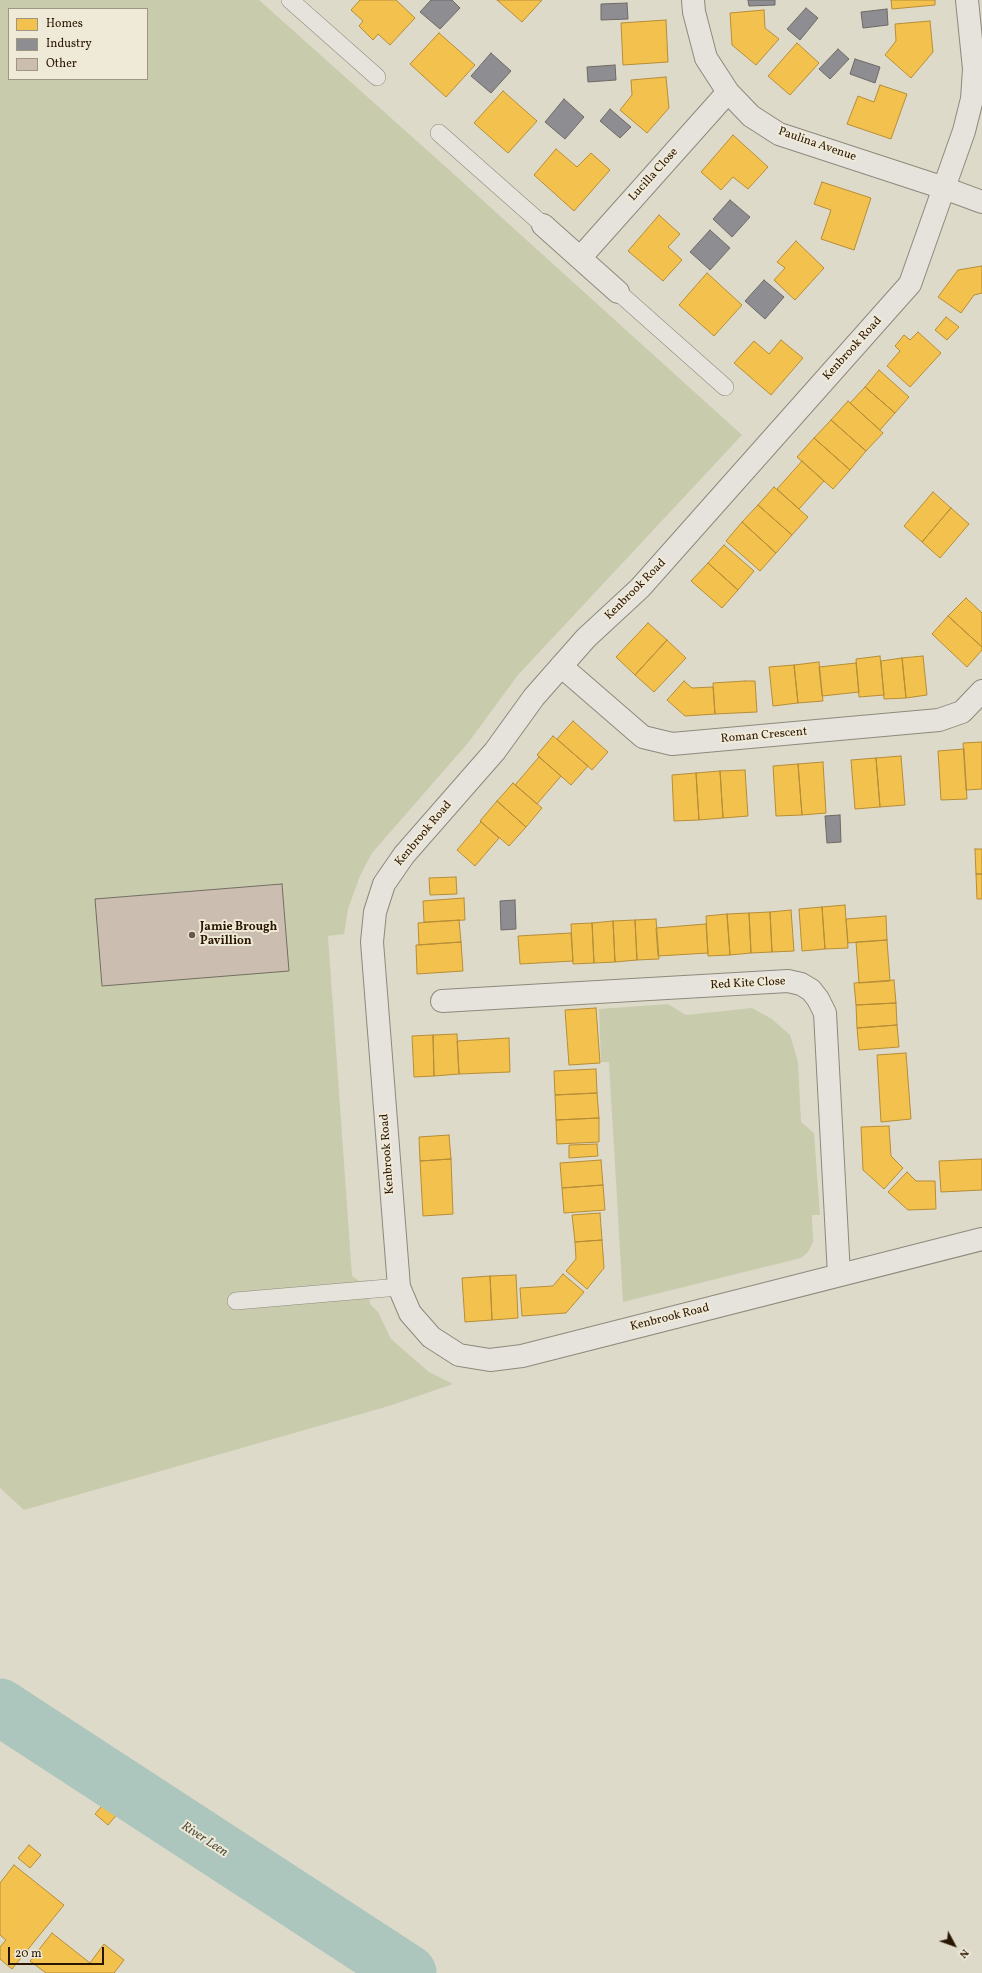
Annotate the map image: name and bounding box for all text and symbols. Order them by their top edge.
legend [8,8,148,80]
text: Homes [46,16,83,32]
text: Industry [46,36,92,52]
text: Other [46,56,77,72]
street label: Paulina Avenue [776,125,858,165]
street label: Lucilla Close [626,145,682,205]
street label: Kenbrook Road [821,314,885,384]
street label: Kenbrook Road [602,556,670,624]
street label: Roman Crescent [720,725,808,747]
street label: Kenbrook Road [393,798,455,870]
place label: Jamie Brough Pavillion [200,921,277,949]
marker: Jamie Brough Pavillion [187,930,197,940]
street label: Red Kite Close [710,975,786,993]
street label: Kenbrook Road [378,1113,398,1195]
street label: Kenbrook Road [629,1301,711,1335]
water label: River Leen [178,1819,230,1861]
north arrow [934,1925,974,1965]
scale bar [10,1939,106,1965]
text: N [955,1945,972,1961]
text: 20 m [15,1946,42,1962]

